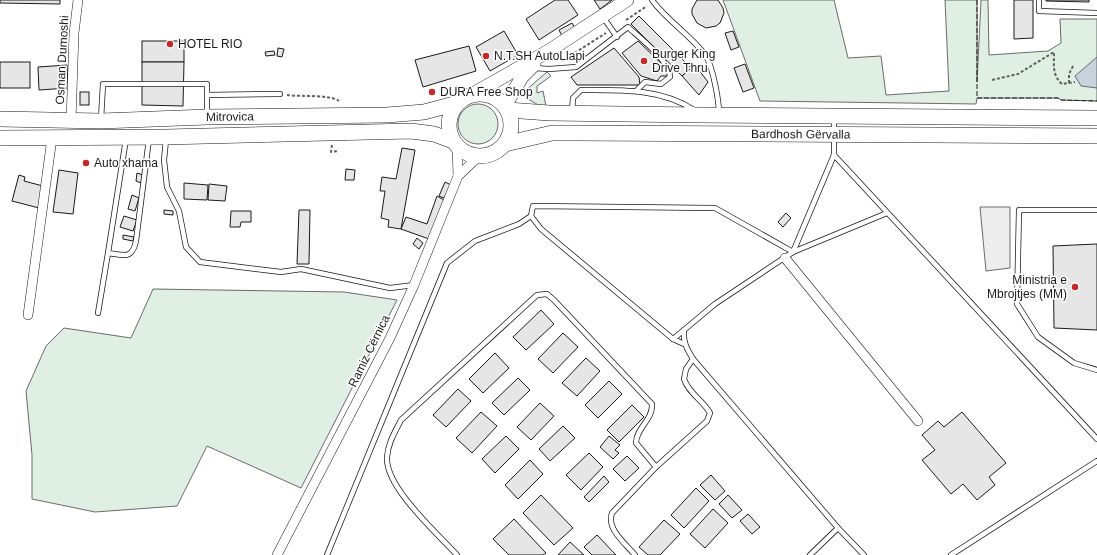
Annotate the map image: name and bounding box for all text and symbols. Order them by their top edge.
street label: Osman Dumoshi [53,15,71,105]
place label: HOTEL RIO [178,37,242,51]
marker: HOTEL RIO [165,39,175,49]
place label: Burger King Drive Thru [652,47,715,75]
place label: N.T.SH AutoLlapi [494,49,585,63]
marker: N.T.SH AutoLlapi [481,51,491,61]
marker: Burger King Drive Thru [639,56,649,66]
place label: DURA Free Shop [440,85,533,99]
marker: DURA Free Shop [427,87,437,97]
street label: Mitrovica [206,109,254,124]
street label: Bardhosh Gërvalla [751,127,851,142]
place label: Auto xhama [94,156,158,170]
marker: Auto xhama [81,158,91,168]
place label: Ministria e Mbrojtjes (MM) [987,273,1067,301]
marker: Ministria e Mbrojtjes (MM) [1070,282,1080,292]
street label: Ramiz Cërnica [345,312,393,389]

